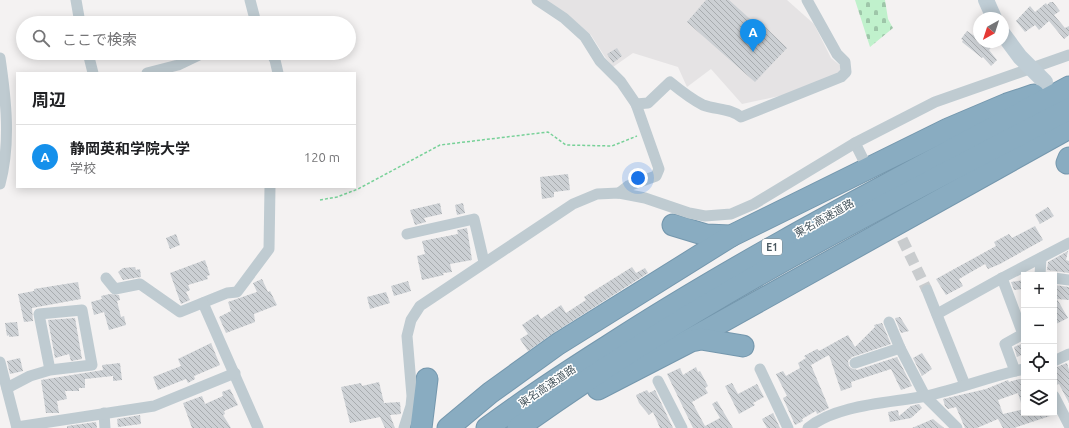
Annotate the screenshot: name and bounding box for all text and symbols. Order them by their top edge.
north arrow [973,12,1009,48]
search box [16,16,356,60]
pin: A [740,19,766,52]
icon: search [30,27,52,49]
text: ここで検索 [62,31,137,48]
text: 周辺 [32,90,66,109]
text: 静岡英和学院大学 [70,140,190,157]
text: A [40,150,50,164]
text: 120 m [304,150,340,164]
text: 学校 [70,161,96,175]
your location [628,168,648,188]
street label: 東名高速道路 [792,197,856,239]
road number: E1 [762,239,782,255]
map controls [1021,272,1057,416]
button: + [1021,272,1057,308]
button: − [1021,308,1057,344]
button: locate [1021,344,1057,380]
street label: 東名高速道路 [516,363,578,409]
button: layers [1021,380,1057,416]

